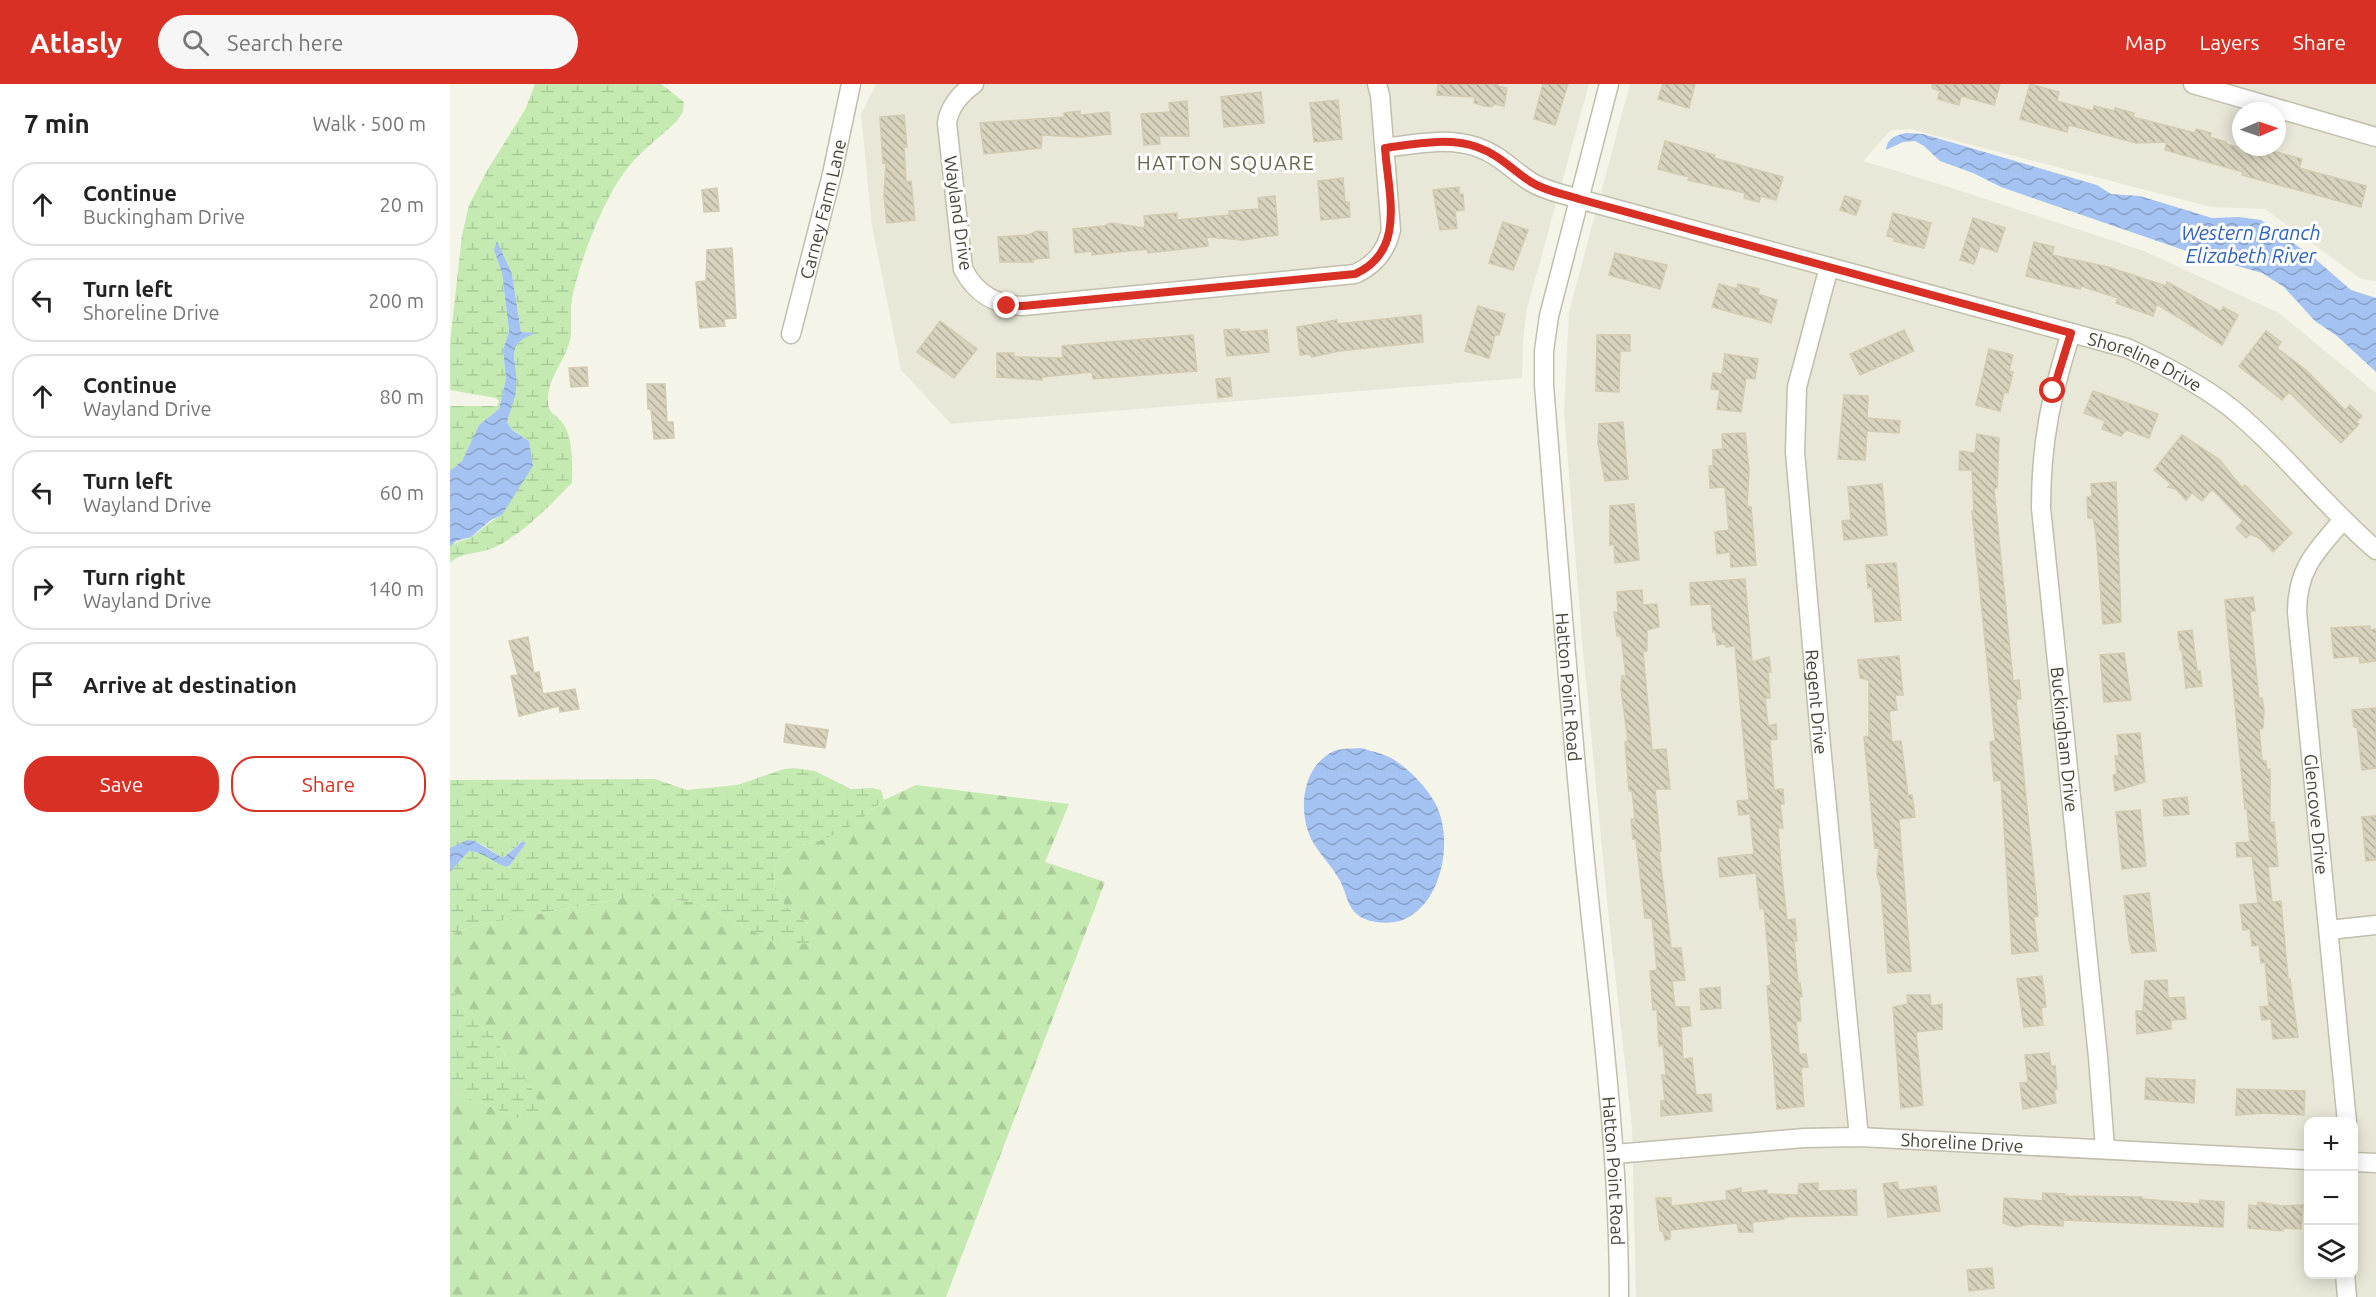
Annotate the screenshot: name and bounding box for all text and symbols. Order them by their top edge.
search box [158,15,578,69]
icon: search [179,26,212,59]
text: Atlasly [30,27,122,58]
text: Search here [227,30,343,55]
text: Map [2125,30,2166,54]
text: Layers [2199,30,2260,54]
text: Share [2293,30,2346,54]
north arrow [2232,102,2286,156]
text: 7 min [24,109,90,138]
text: Walk · 500 m [313,112,426,135]
street label: Carney Farm Lane [796,137,849,281]
district label: HATTON SQUARE [1137,151,1315,174]
street label: Wayland Drive [941,154,977,272]
text: Continue [83,180,177,205]
icon: ahead [26,188,59,221]
text: 20 m [380,193,424,216]
text: Buckingham Drive [83,205,245,228]
water label: Western Branch Elizabeth River [2181,221,2321,267]
text: Turn left [83,276,173,301]
icon: left [26,284,59,317]
text: 200 m [368,289,424,312]
route end [993,292,1019,318]
text: Shoreline Drive [83,301,220,324]
street label: Shoreline Drive [2086,328,2206,395]
text: Continue [83,372,177,397]
route start [2039,377,2065,403]
icon: ahead [26,380,59,413]
text: 80 m [380,385,424,408]
text: Wayland Drive [83,397,212,420]
text: Turn left [83,468,173,493]
icon: left [26,476,59,509]
text: 60 m [380,481,424,504]
text: Wayland Drive [83,493,212,516]
text: Turn right [83,564,185,589]
icon: right [26,572,59,605]
text: 140 m [368,577,424,600]
text: Wayland Drive [83,589,212,612]
street label: Hatton Point Road [1553,612,1585,762]
street label: Regent Drive [1802,648,1832,755]
street label: Buckingham Drive [2048,666,2083,813]
icon: arrive [26,668,59,701]
text: Arrive at destination [83,672,297,697]
street label: Glencove Drive [2301,753,2333,875]
button: Save [24,756,219,812]
button: Share [231,756,426,812]
street label: Hatton Point Road [1599,1095,1628,1246]
map controls [2304,1117,2358,1279]
button: + [2304,1117,2358,1171]
street label: Shoreline Drive [1900,1129,2024,1155]
button: − [2304,1171,2358,1225]
button: layers [2304,1225,2358,1279]

